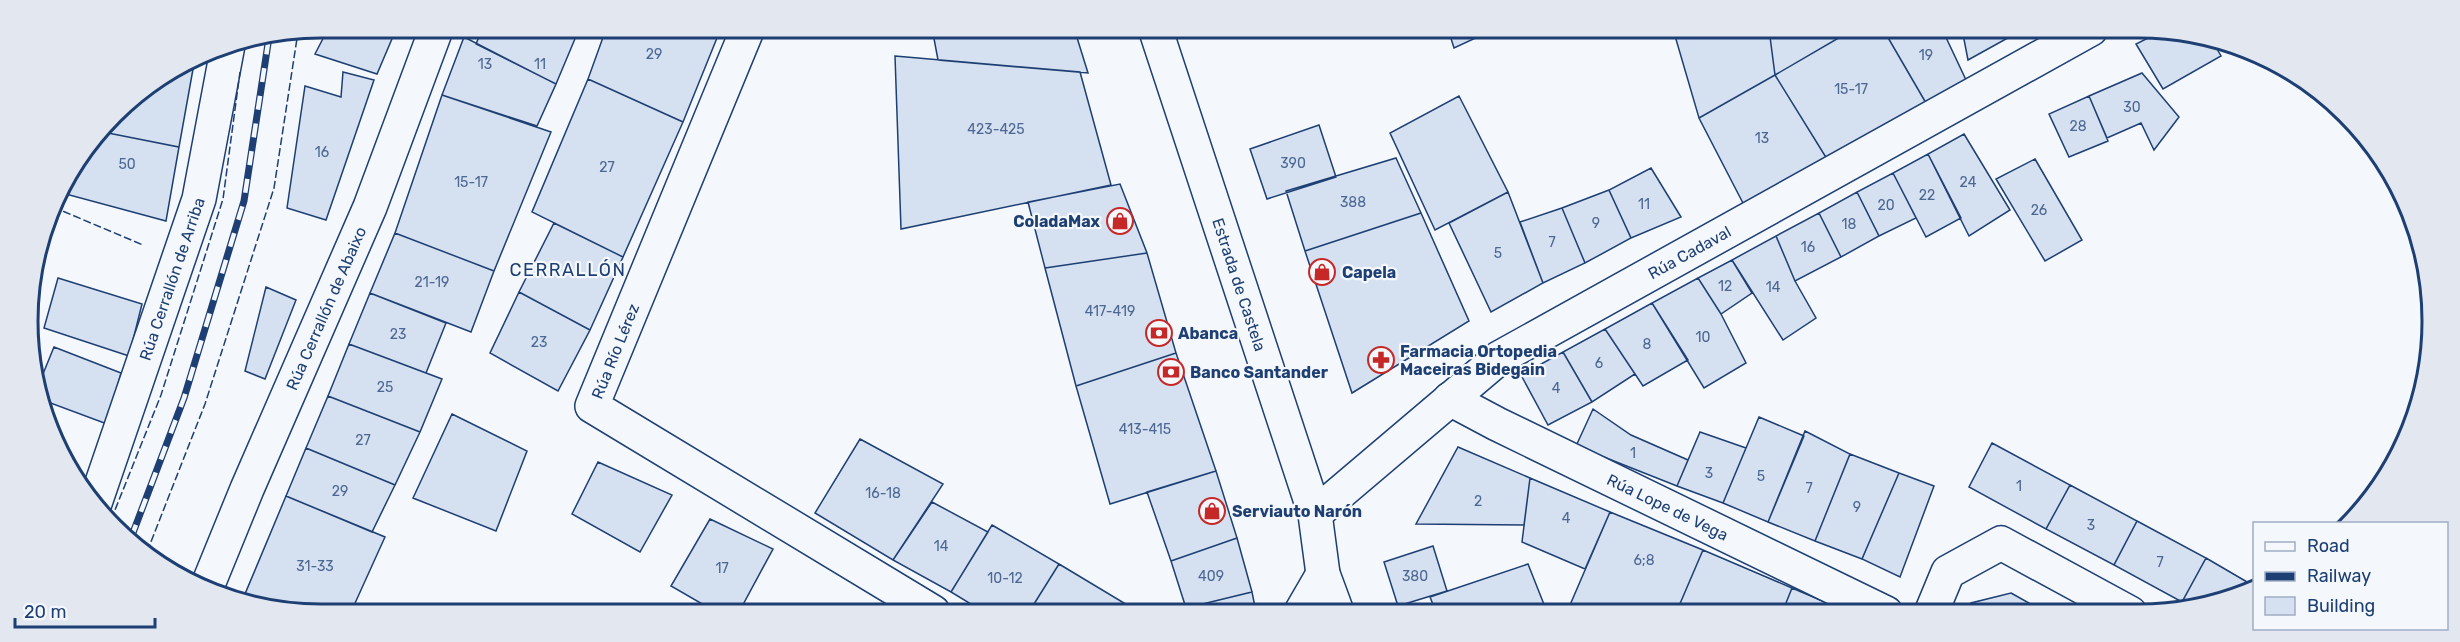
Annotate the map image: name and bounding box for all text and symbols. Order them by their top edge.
house number: 29 [646,46,662,63]
house number: 19 [1919,47,1933,64]
house number: 13 [478,56,492,73]
house number: 11 [534,56,546,73]
house number: 15-17 [1834,81,1868,98]
house number: 30 [2123,99,2141,116]
house number: 28 [2069,118,2087,135]
house number: 423-425 [967,121,1025,138]
house number: 13 [1755,130,1769,147]
house number: 16 [315,144,329,161]
house number: 390 [1280,155,1306,172]
house number: 50 [118,156,136,173]
house number: 27 [599,159,615,176]
house number: 15-17 [454,174,488,191]
house number: 24 [1960,174,1977,191]
house number: 22 [1919,187,1935,204]
house number: 388 [1340,194,1366,211]
street label: Rúa Cerrallón de Arriba [135,195,209,363]
house number: 11 [1638,196,1650,213]
house number: 20 [1877,197,1895,214]
house number: 26 [2031,202,2047,219]
shop icon: ColadaMax [1105,206,1135,236]
place label: ColadaMax [1013,212,1101,231]
house number: 9 [1592,215,1600,232]
street label: Estrada de Castela [1208,216,1270,354]
house number: 18 [1842,216,1857,233]
street label: Rúa Cadaval [1645,222,1734,283]
street label: Rúa Cerrallón de Abaixo [282,224,370,393]
house number: 7 [1548,234,1556,251]
house number: 16 [1801,239,1815,256]
house number: 5 [1494,245,1502,262]
shop icon: Capela [1307,257,1337,287]
district label: CERRALLÓN [510,259,626,281]
place label: Capela [1342,263,1396,282]
house number: 21-19 [415,274,449,291]
house number: 12 [1718,278,1732,295]
house number: 14 [1766,279,1781,296]
street label: Rúa Río Lérez [588,301,643,402]
house number: 417-419 [1085,303,1135,320]
bank icon: Abanca [1144,318,1174,348]
place label: Abanca [1178,324,1238,343]
house number: 23 [390,326,406,343]
house number: 10 [1696,329,1711,346]
house number: 23 [531,334,547,351]
house number: 8 [1643,336,1652,353]
place label: Farmacia Ortopedia Maceiras Bidegain [1400,342,1557,379]
pharmacy icon: Farmacia Ortopedia Maceiras Bidegain [1366,345,1396,375]
house number: 6 [1595,355,1603,372]
bank icon: Banco Santander [1156,357,1186,387]
place label: Banco Santander [1190,363,1329,382]
house number: 25 [377,379,393,396]
house number: 4 [1552,380,1561,397]
house number: 413-415 [1119,421,1171,438]
house number: 27 [355,432,371,449]
house number: 1 [1630,445,1636,462]
house number: 3 [1705,465,1713,482]
house number: 5 [1757,468,1765,485]
street label: Rúa Lope de Vega [1604,470,1731,545]
house number: 1 [2016,478,2022,495]
house number: 7 [1805,480,1813,497]
house number: 29 [332,483,348,500]
house number: 16-18 [865,485,901,502]
house number: 2 [1474,493,1482,510]
shop icon: Serviauto Narón [1197,496,1227,526]
house number: 9 [1853,499,1861,516]
place label: Serviauto Narón [1232,502,1362,521]
house number: 4 [1562,510,1571,527]
house number: 3 [2087,517,2095,534]
legend [2253,522,2448,630]
text: Road [2307,535,2350,557]
house number: 14 [934,538,949,555]
house number: 6;8 [1633,552,1655,569]
house number: 7 [2156,554,2164,571]
house number: 31-33 [296,558,334,575]
house number: 17 [715,560,729,577]
text: Railway [2307,565,2371,587]
house number: 409 [1198,568,1224,585]
house number: 380 [1402,568,1428,585]
house number: 10-12 [987,570,1023,587]
scale bar [15,591,154,629]
text: Building [2307,595,2375,617]
text: 20 m [24,601,66,623]

